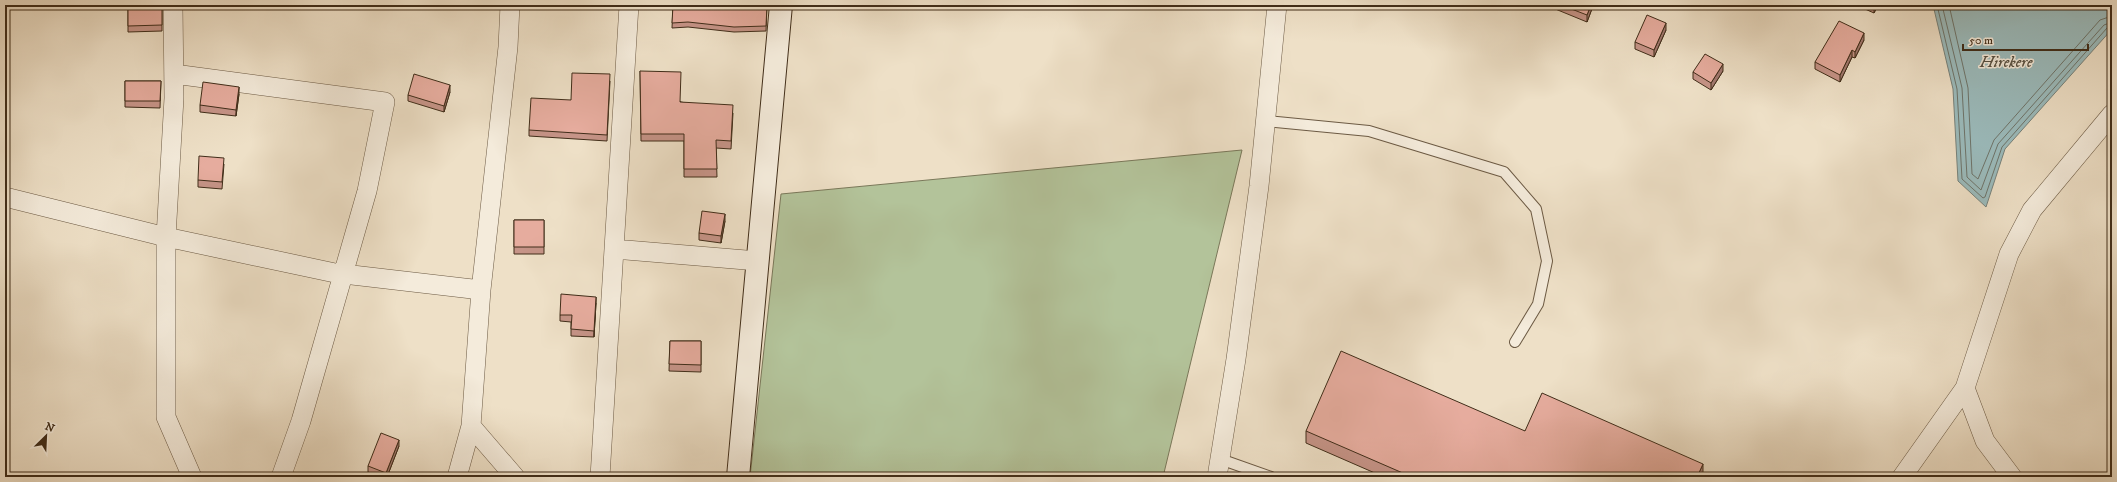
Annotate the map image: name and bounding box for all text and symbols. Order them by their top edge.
scale bar [1963,26,2088,52]
text: 50 m [1969,33,1993,48]
water label: Hirekere [1979,52,2033,72]
north arrow [26,416,66,456]
text: N [43,420,57,436]

